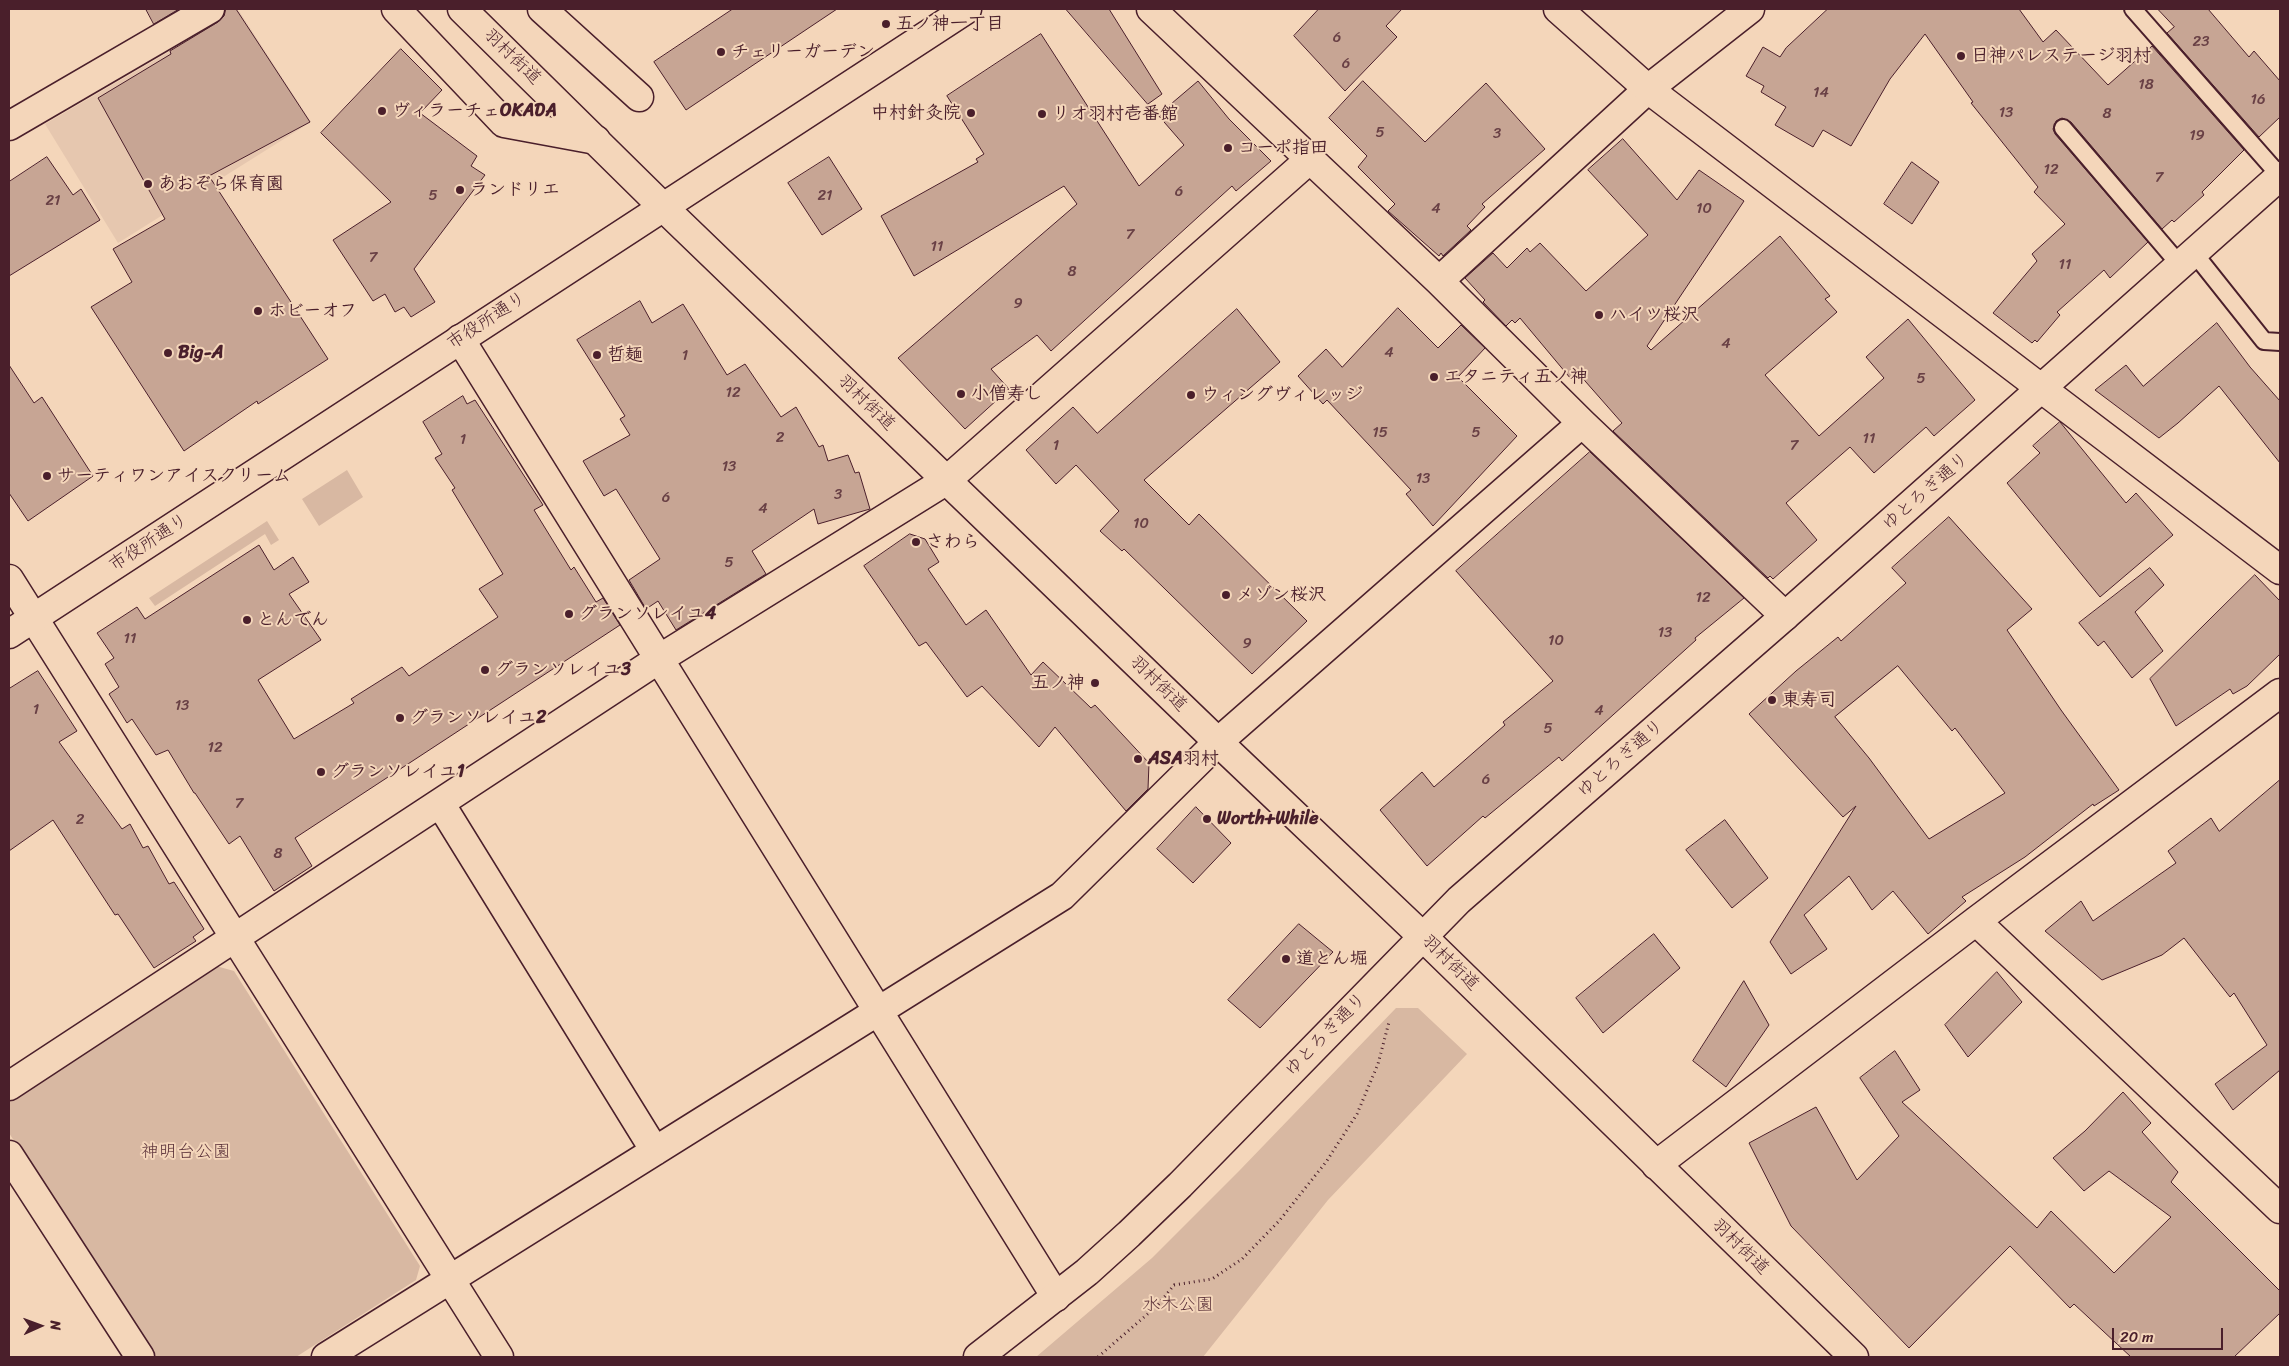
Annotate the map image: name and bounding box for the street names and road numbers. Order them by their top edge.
street label: 羽村街道 [479,24,545,90]
street label: 市役所通り [443,287,531,355]
street label: 羽村街道 [833,370,899,436]
street label: ゆとろぎ通り [1878,448,1974,536]
street label: 市役所通り [105,509,193,577]
street label: 羽村街道 [1125,651,1191,717]
street label: ゆとろぎ通り [1573,715,1669,803]
street label: 羽村街道 [1417,930,1483,996]
street label: ゆとろぎ通り [1281,989,1371,1081]
street label: 羽村街道 [1707,1214,1773,1280]

